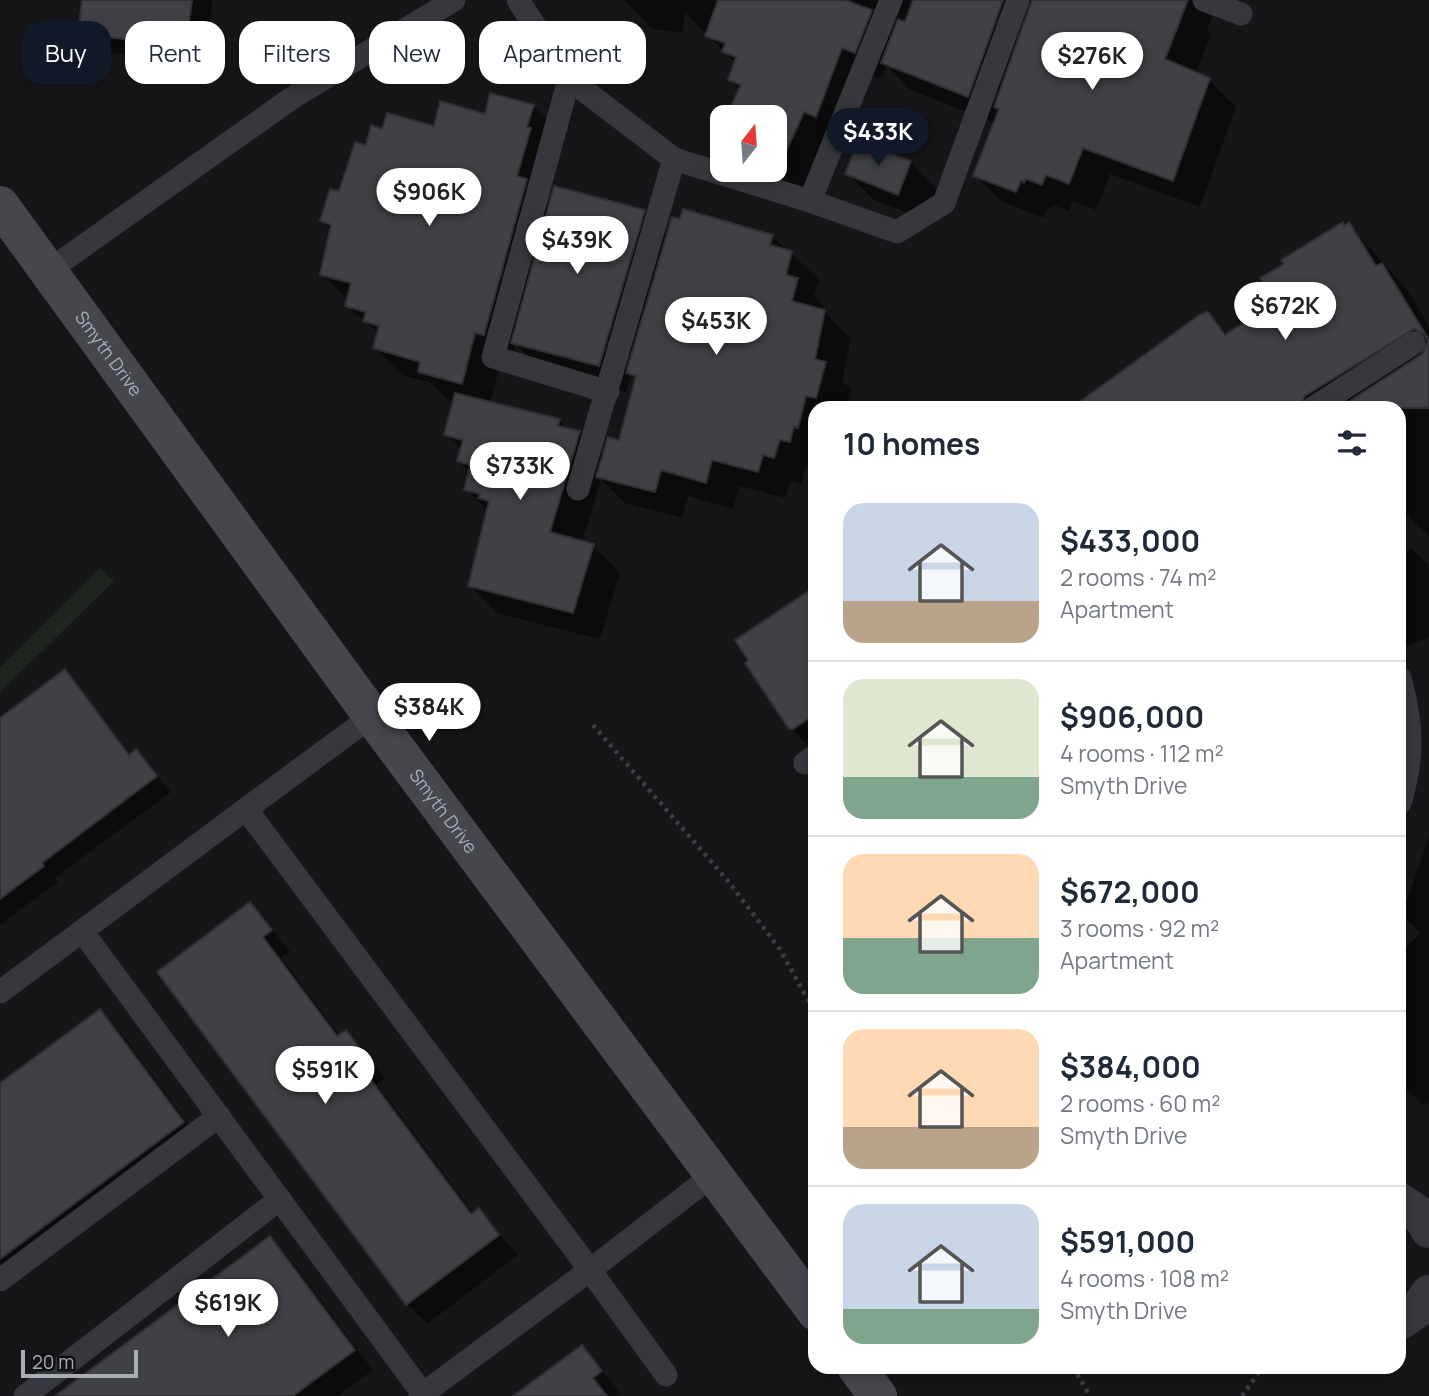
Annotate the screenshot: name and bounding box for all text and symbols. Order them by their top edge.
chip: Buy [21,21,111,84]
chip: Rent [125,21,225,84]
chip: Filters [239,21,355,84]
chip: New [369,21,465,84]
chip: Apartment [479,21,646,84]
pin: $276K [1043,32,1141,92]
text: $276K [1057,39,1127,71]
north arrow [710,105,788,182]
map controls [710,105,787,182]
pin: $433K [829,108,927,168]
text: $433K [843,115,913,147]
pin: $906K [380,168,478,228]
text: $906K [392,175,466,207]
pin: $439K [528,216,626,276]
text: $439K [542,223,613,255]
pin: $672K [1236,282,1334,342]
text: $672K [1250,289,1320,321]
pin: $453K [667,298,765,357]
text: $453K [681,304,751,336]
street label: Smyth Drive [70,306,148,401]
text: 10 homes [843,423,980,464]
icon: filters [1333,424,1371,462]
pin: $733K [471,442,569,502]
text: $733K [486,449,554,481]
text: $433,000 [1060,520,1200,561]
icon: home [899,531,983,615]
text: 2 rooms · 74 m² [1060,561,1216,593]
text: Apartment [1060,593,1174,625]
pin: $384K [380,684,478,743]
text: $384K [394,690,464,722]
text: $906,000 [1060,696,1204,737]
icon: home [899,707,983,791]
text: 4 rooms · 112 m² [1060,737,1224,769]
street label: Smyth Drive [404,764,483,858]
text: Smyth Drive [1060,769,1188,801]
text: $672,000 [1060,871,1200,912]
icon: home [899,882,983,966]
text: 3 rooms · 92 m² [1060,912,1219,944]
text: Apartment [1060,944,1174,976]
pin: $591K [276,1046,374,1106]
text: $384,000 [1060,1046,1201,1087]
text: $591K [291,1053,359,1085]
icon: home [899,1057,983,1141]
text: 2 rooms · 60 m² [1060,1087,1221,1119]
text: Smyth Drive [1060,1119,1188,1151]
text: $591,000 [1060,1221,1195,1262]
icon: home [899,1232,983,1316]
text: 4 rooms · 108 m² [1060,1262,1229,1294]
pin: $619K [179,1280,277,1339]
text: $619K [194,1286,262,1318]
text: Smyth Drive [1060,1294,1188,1326]
scale bar [21,1347,138,1379]
text: 20 m [32,1349,74,1375]

